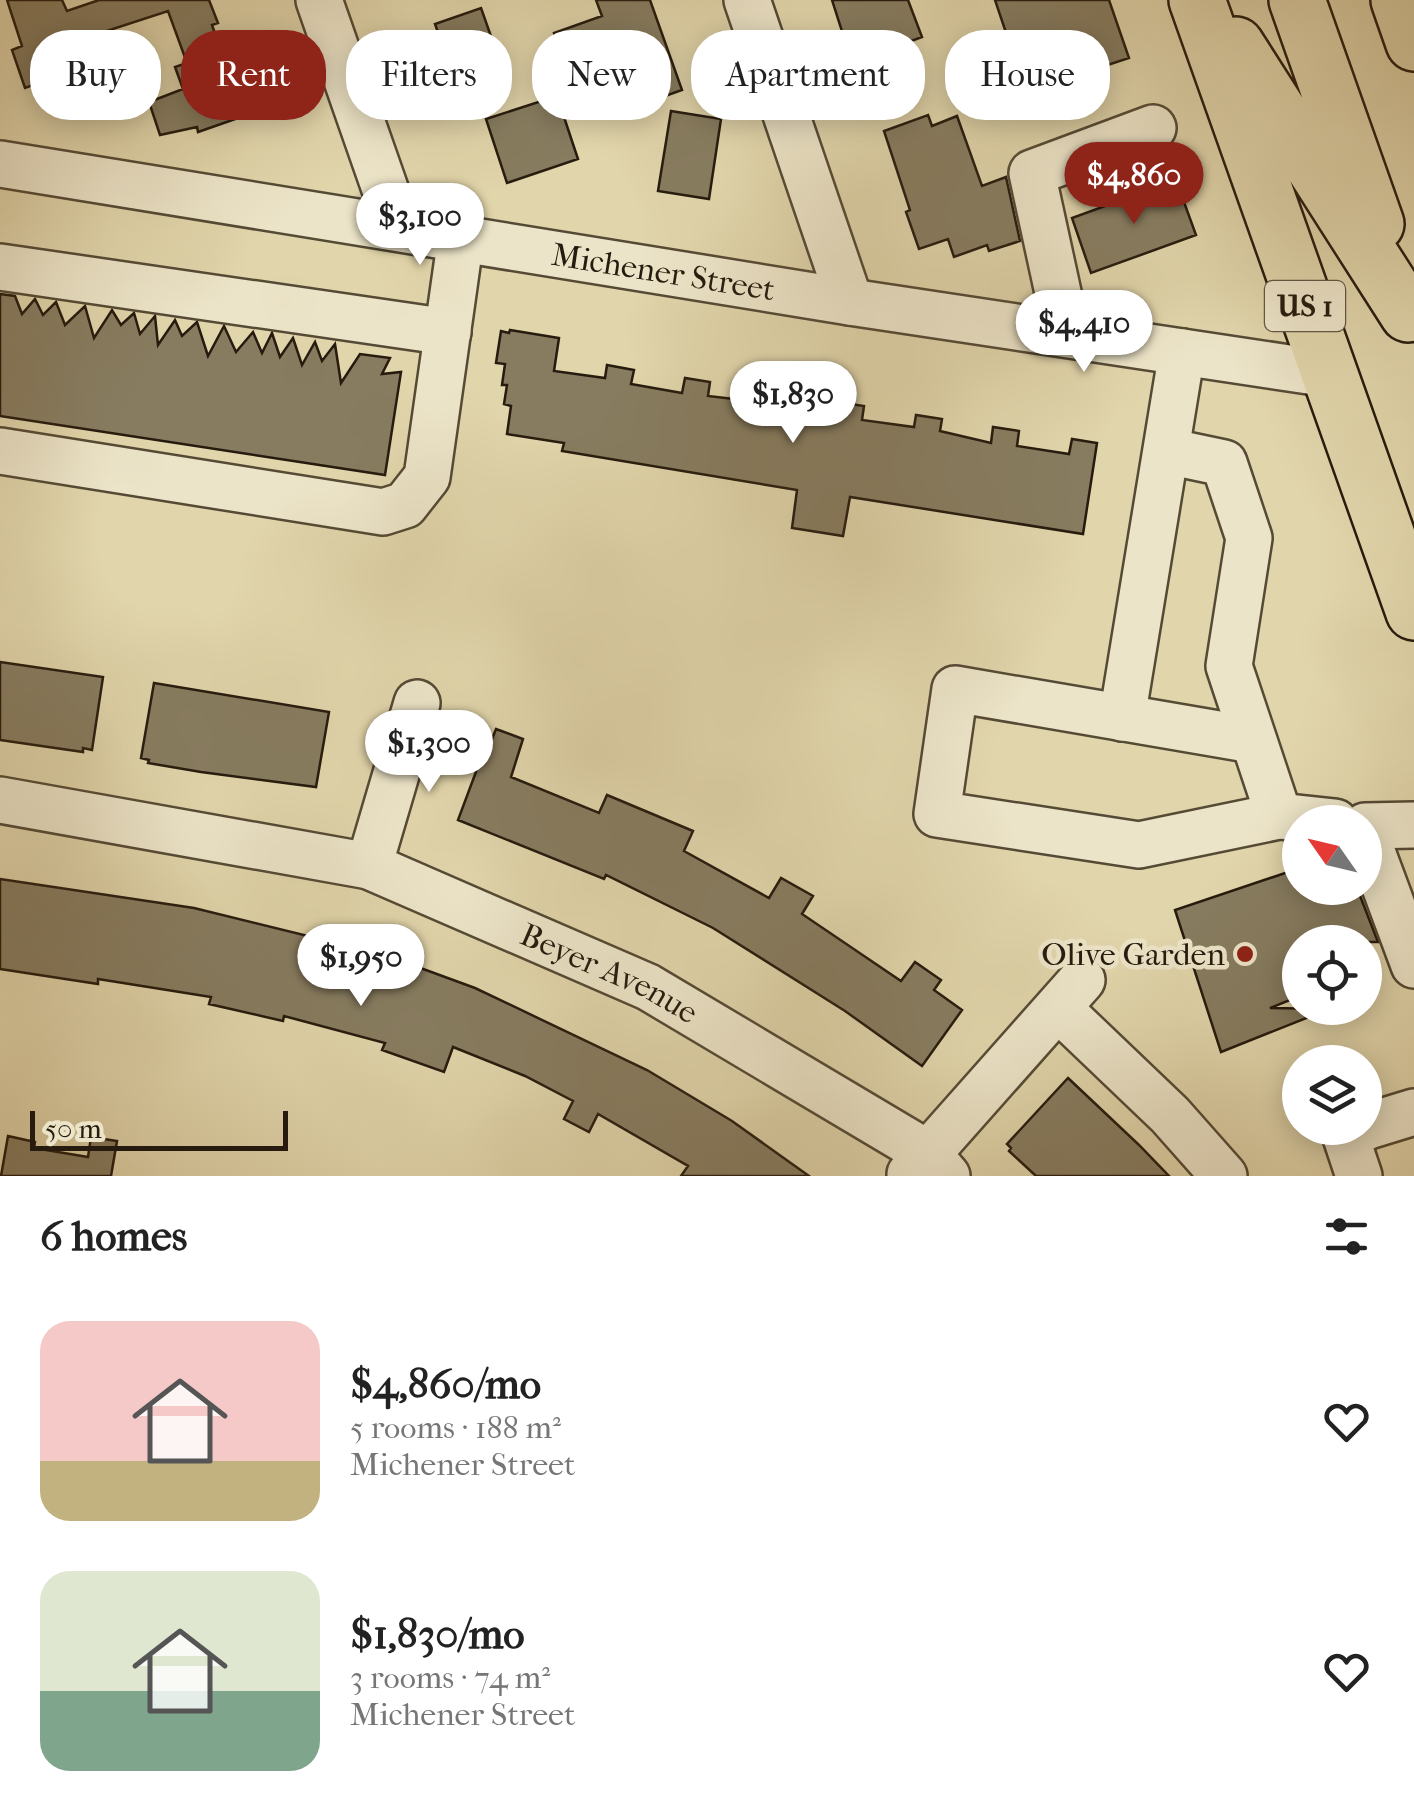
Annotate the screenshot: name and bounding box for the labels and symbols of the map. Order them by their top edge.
pin: $4,860 [1053,142,1215,227]
pin: $3,100 [339,183,501,268]
street label: Michener Street [549,236,778,309]
road number: US 1 [1265,281,1345,331]
pin: $4,410 [1003,290,1165,375]
pin: $1,830 [712,361,874,446]
pin: $1,300 [348,710,510,795]
north arrow [1282,805,1382,905]
street label: Beyer Avenue [515,916,705,1032]
pin: $1,950 [280,924,442,1009]
place label: Olive Garden [1041,936,1225,973]
marker: Olive Garden [1234,943,1256,965]
scale bar [30,1106,288,1150]

